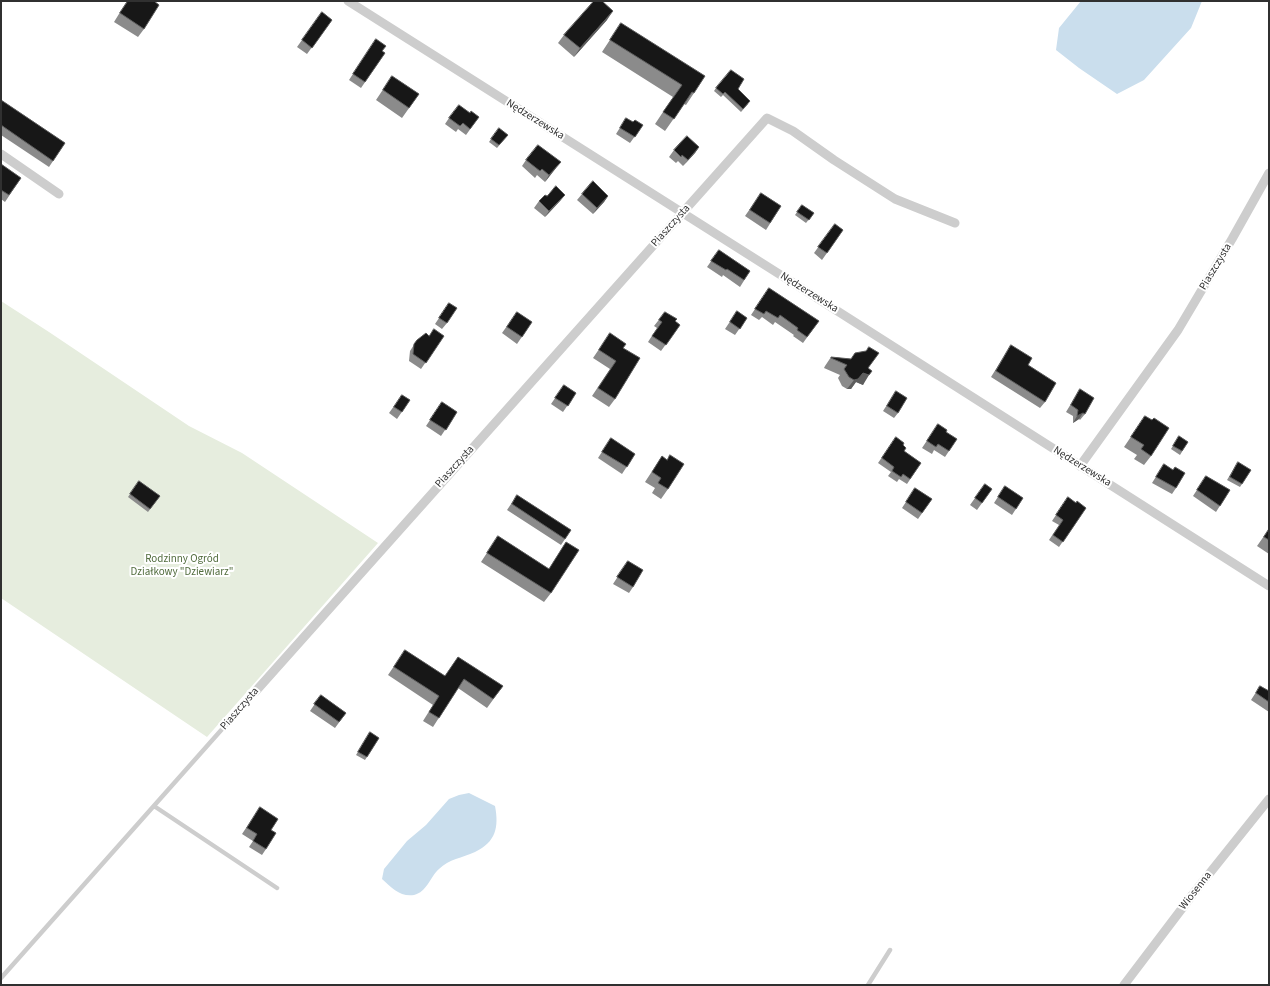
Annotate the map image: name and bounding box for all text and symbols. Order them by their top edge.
street label: Nędzerzewska [504,97,566,143]
street label: Piaszczysta [649,202,693,250]
street label: Piaszczysta [1197,241,1235,293]
street label: Nędzerzewska [778,270,840,316]
street label: Piaszczysta [433,443,477,491]
street label: Nędzerzewska [1051,444,1113,490]
park label: Rodzinny Ogród Działkowy "Dziewiarz" [131,553,233,579]
street label: Piaszczysta [218,685,262,733]
street label: Wiosenna [1177,869,1215,913]

